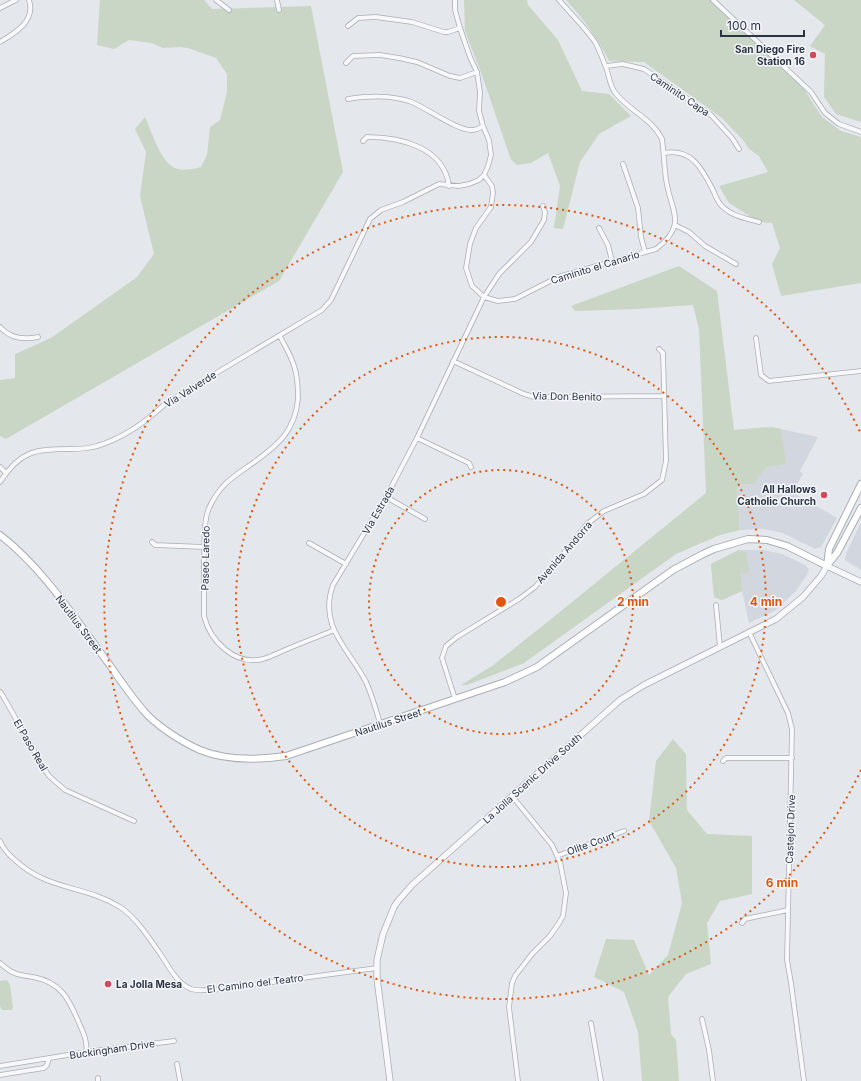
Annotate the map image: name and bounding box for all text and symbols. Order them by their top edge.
scale bar [721,12,804,38]
text: 100 m [727,18,761,33]
place label: San Diego Fire Station 16 [735,43,806,67]
marker: San Diego Fire Station 16 [808,50,818,60]
street label: Caminito Capa [648,70,712,118]
street label: Caminito el Canario [549,248,641,286]
street label: Via Valverde [162,368,218,410]
street label: Via Don Benito [532,389,602,403]
place label: All Hallows Catholic Church [737,483,816,507]
street label: Via Estrada [359,484,397,536]
marker: All Hallows Catholic Church [819,490,829,500]
street label: Avenida Andorra [534,518,594,586]
street label: Paseo Laredo [198,526,212,590]
street label: Nautilus Street [53,593,105,656]
text: 2 min [617,594,649,609]
text: 4 min [750,594,782,609]
centre of rings [494,595,508,609]
street label: Nautilus Street [353,705,424,738]
street label: El Paso Real [11,717,51,773]
street label: La Jolla Scenic Drive South [480,730,584,826]
street label: Castejon Drive [783,794,797,864]
street label: Olite Court [565,828,618,857]
text: 6 min [766,875,798,890]
street label: El Camino del Teatro [206,971,304,995]
place label: La Jolla Mesa [116,978,182,990]
marker: La Jolla Mesa [103,979,113,989]
street label: Buckingham Drive [69,1037,156,1061]

